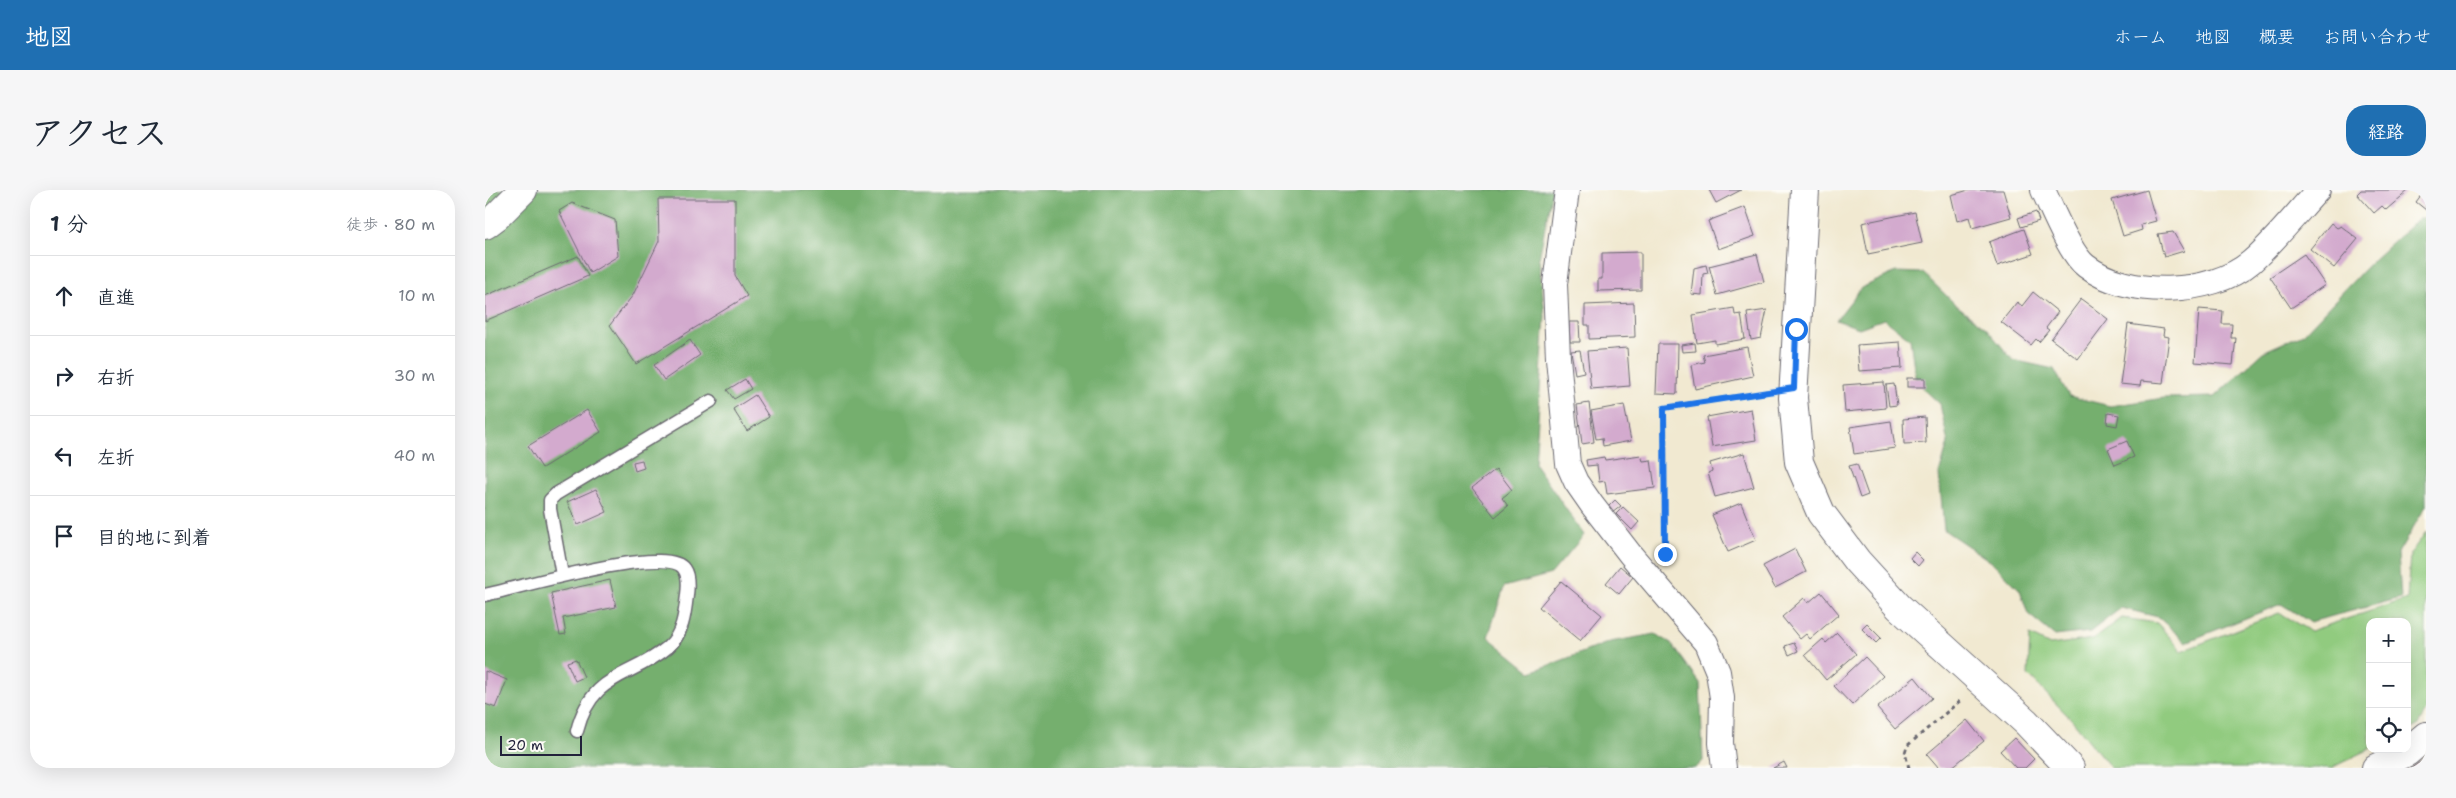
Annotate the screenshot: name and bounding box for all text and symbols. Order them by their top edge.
text: 地図 [25,21,73,53]
text: ホーム [2114,25,2167,49]
text: 地図 [2195,25,2231,49]
text: 概要 [2259,25,2295,49]
text: お問い合わせ [2323,25,2431,49]
button: 経路 [2346,105,2426,156]
text: アクセス [30,109,168,156]
text: 1 分 [50,210,88,238]
text: 徒歩 · 80 m [346,214,435,235]
icon: ahead [50,282,78,310]
text: 直進 [97,285,135,310]
text: 10 m [398,285,435,306]
route start [1785,318,1808,341]
icon: right [50,362,78,390]
text: 右折 [97,365,135,390]
text: 30 m [394,365,435,386]
icon: left [50,442,78,470]
text: 左折 [97,445,135,470]
text: 40 m [393,445,435,466]
icon: arrive [50,522,78,550]
text: 目的地に到着 [97,525,211,550]
route end [1654,543,1677,566]
map controls [2366,618,2411,753]
button: + [2366,618,2411,663]
button: − [2366,663,2411,708]
button: locate [2366,708,2411,753]
scale bar [500,733,583,756]
text: 20 m [507,736,543,754]

